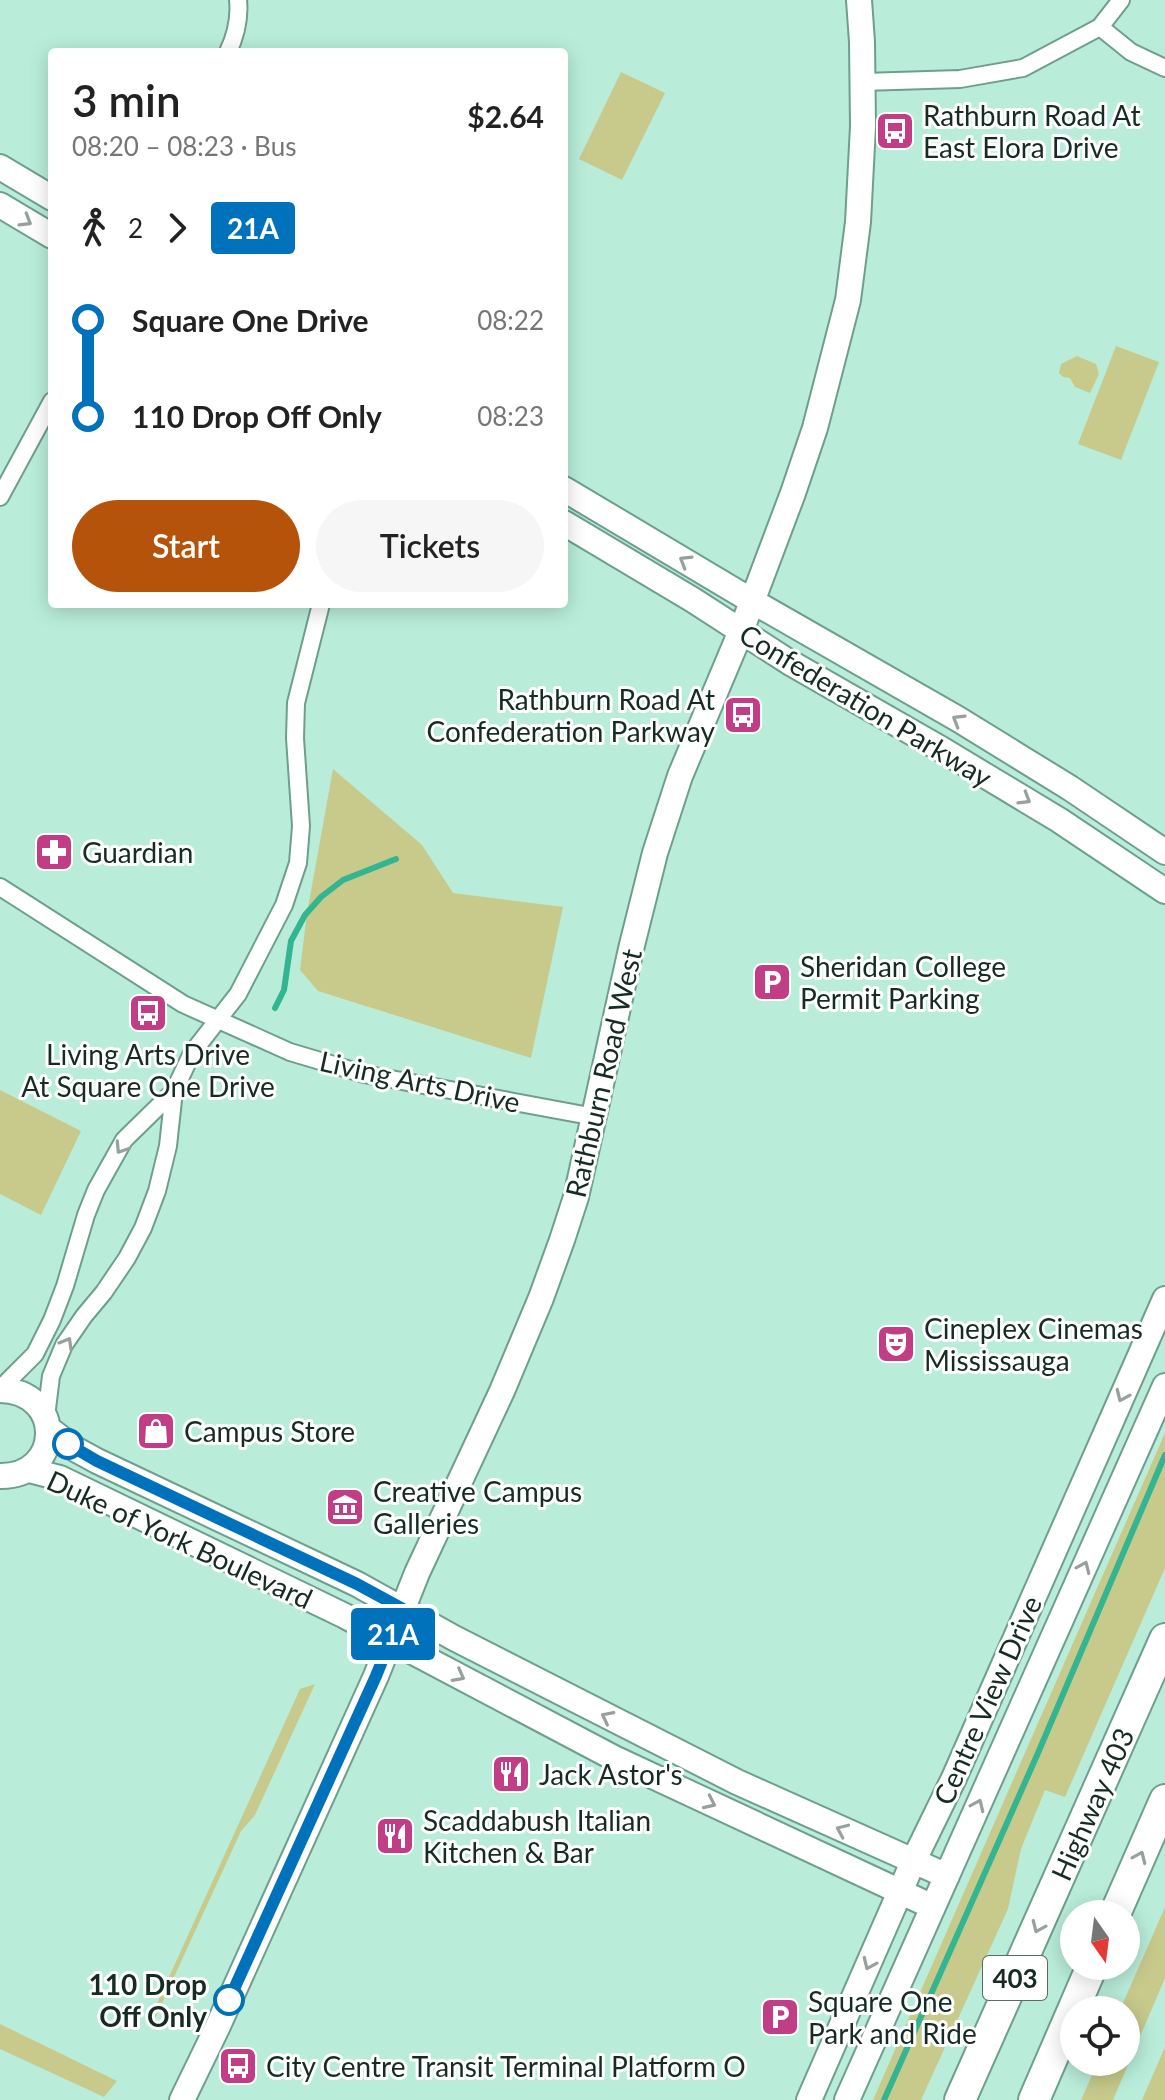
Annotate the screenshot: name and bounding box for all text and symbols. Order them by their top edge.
text: 3 min [72,74,181,126]
text: $2.64 [467,98,544,134]
place label: Rathburn Road At East Elora Drive [923,98,1141,164]
bus stop icon: Rathburn Road At East Elora Drive [874,110,916,152]
text: 08:20 – 08:23 · Bus [72,130,296,162]
icon: walk [72,206,116,250]
icon: forward [155,206,199,250]
one-way arrow [17,211,32,226]
text: 21A [227,211,279,245]
text: 2 [128,212,143,244]
text: Square One Drive [132,302,369,338]
text: 08:22 [477,304,544,336]
text: 110 Drop Off Only [132,398,382,434]
text: 08:23 [477,400,544,432]
button: Start [72,500,300,592]
button: Tickets [316,500,544,592]
one-way arrow [679,555,694,571]
street label: Confederation Parkway [734,616,999,794]
place label: Rathburn Road At Confederation Parkway [427,682,716,748]
bus stop icon: Rathburn Road At Confederation Parkway [722,694,764,736]
one-way arrow [952,714,967,730]
one-way arrow [1016,789,1031,805]
pharmacy icon: Guardian [33,831,75,873]
place label: Guardian [82,835,193,869]
street label: Rathburn Road West [558,945,648,1201]
place label: Sheridan College Permit Parking [800,949,1006,1015]
parking icon: Sheridan College Permit Parking [751,961,793,1003]
bus stop icon: Living Arts Drive At Square One Drive [127,992,169,1034]
place label: Living Arts Drive At Square One Drive [21,1037,275,1103]
street label: Living Arts Drive [317,1043,523,1119]
one-way arrow [115,1139,130,1154]
place label: Cineplex Cinemas Mississauga [924,1311,1143,1377]
theatre icon: Cineplex Cinemas Mississauga [875,1323,917,1365]
one-way arrow [57,1337,73,1352]
one-way arrow [1116,1388,1132,1402]
shop icon: Campus Store [135,1410,177,1452]
place label: Campus Store [184,1414,355,1448]
unlabelled marker [53,1429,83,1459]
street label: Duke of York Boulevard [42,1463,318,1615]
place label: Creative Campus Galleries [373,1474,582,1540]
museum icon: Creative Campus Galleries [324,1486,366,1528]
one-way arrow [1075,1561,1091,1576]
street label: Centre View Drive [926,1590,1048,1810]
line badge: 21A [347,1608,439,1660]
text: 21A [367,1617,419,1651]
one-way arrow [451,1667,466,1682]
one-way arrow [601,1711,616,1726]
street label: Highway 403 [1043,1723,1141,1885]
restaurant icon: Jack Astor's [490,1753,532,1795]
place label: Jack Astor's [539,1757,683,1791]
one-way arrow [702,1793,716,1809]
one-way arrow [969,1799,985,1813]
place label: Scaddabush Italian Kitchen & Bar [423,1803,651,1869]
restaurant icon: Scaddabush Italian Kitchen & Bar [374,1815,416,1857]
one-way arrow [835,1823,850,1839]
one-way arrow [1130,1851,1146,1865]
north arrow [1060,1900,1140,1980]
map controls [1060,1900,1140,2076]
one-way arrow [1031,1919,1047,1933]
one-way arrow [862,1955,878,1970]
road number: 403 [983,1956,1047,2000]
place label: 110 Drop Off Only [88,1967,207,2033]
place label: Square One Park and Ride [808,1984,977,2050]
marker: 110 Drop Off Only [214,1985,244,2015]
parking icon: Square One Park and Ride [759,1996,801,2038]
button: locate [1060,1996,1140,2076]
bus stop icon: City Centre Transit Terminal Platform O [217,2045,259,2087]
place label: City Centre Transit Terminal Platform O [266,2049,746,2083]

